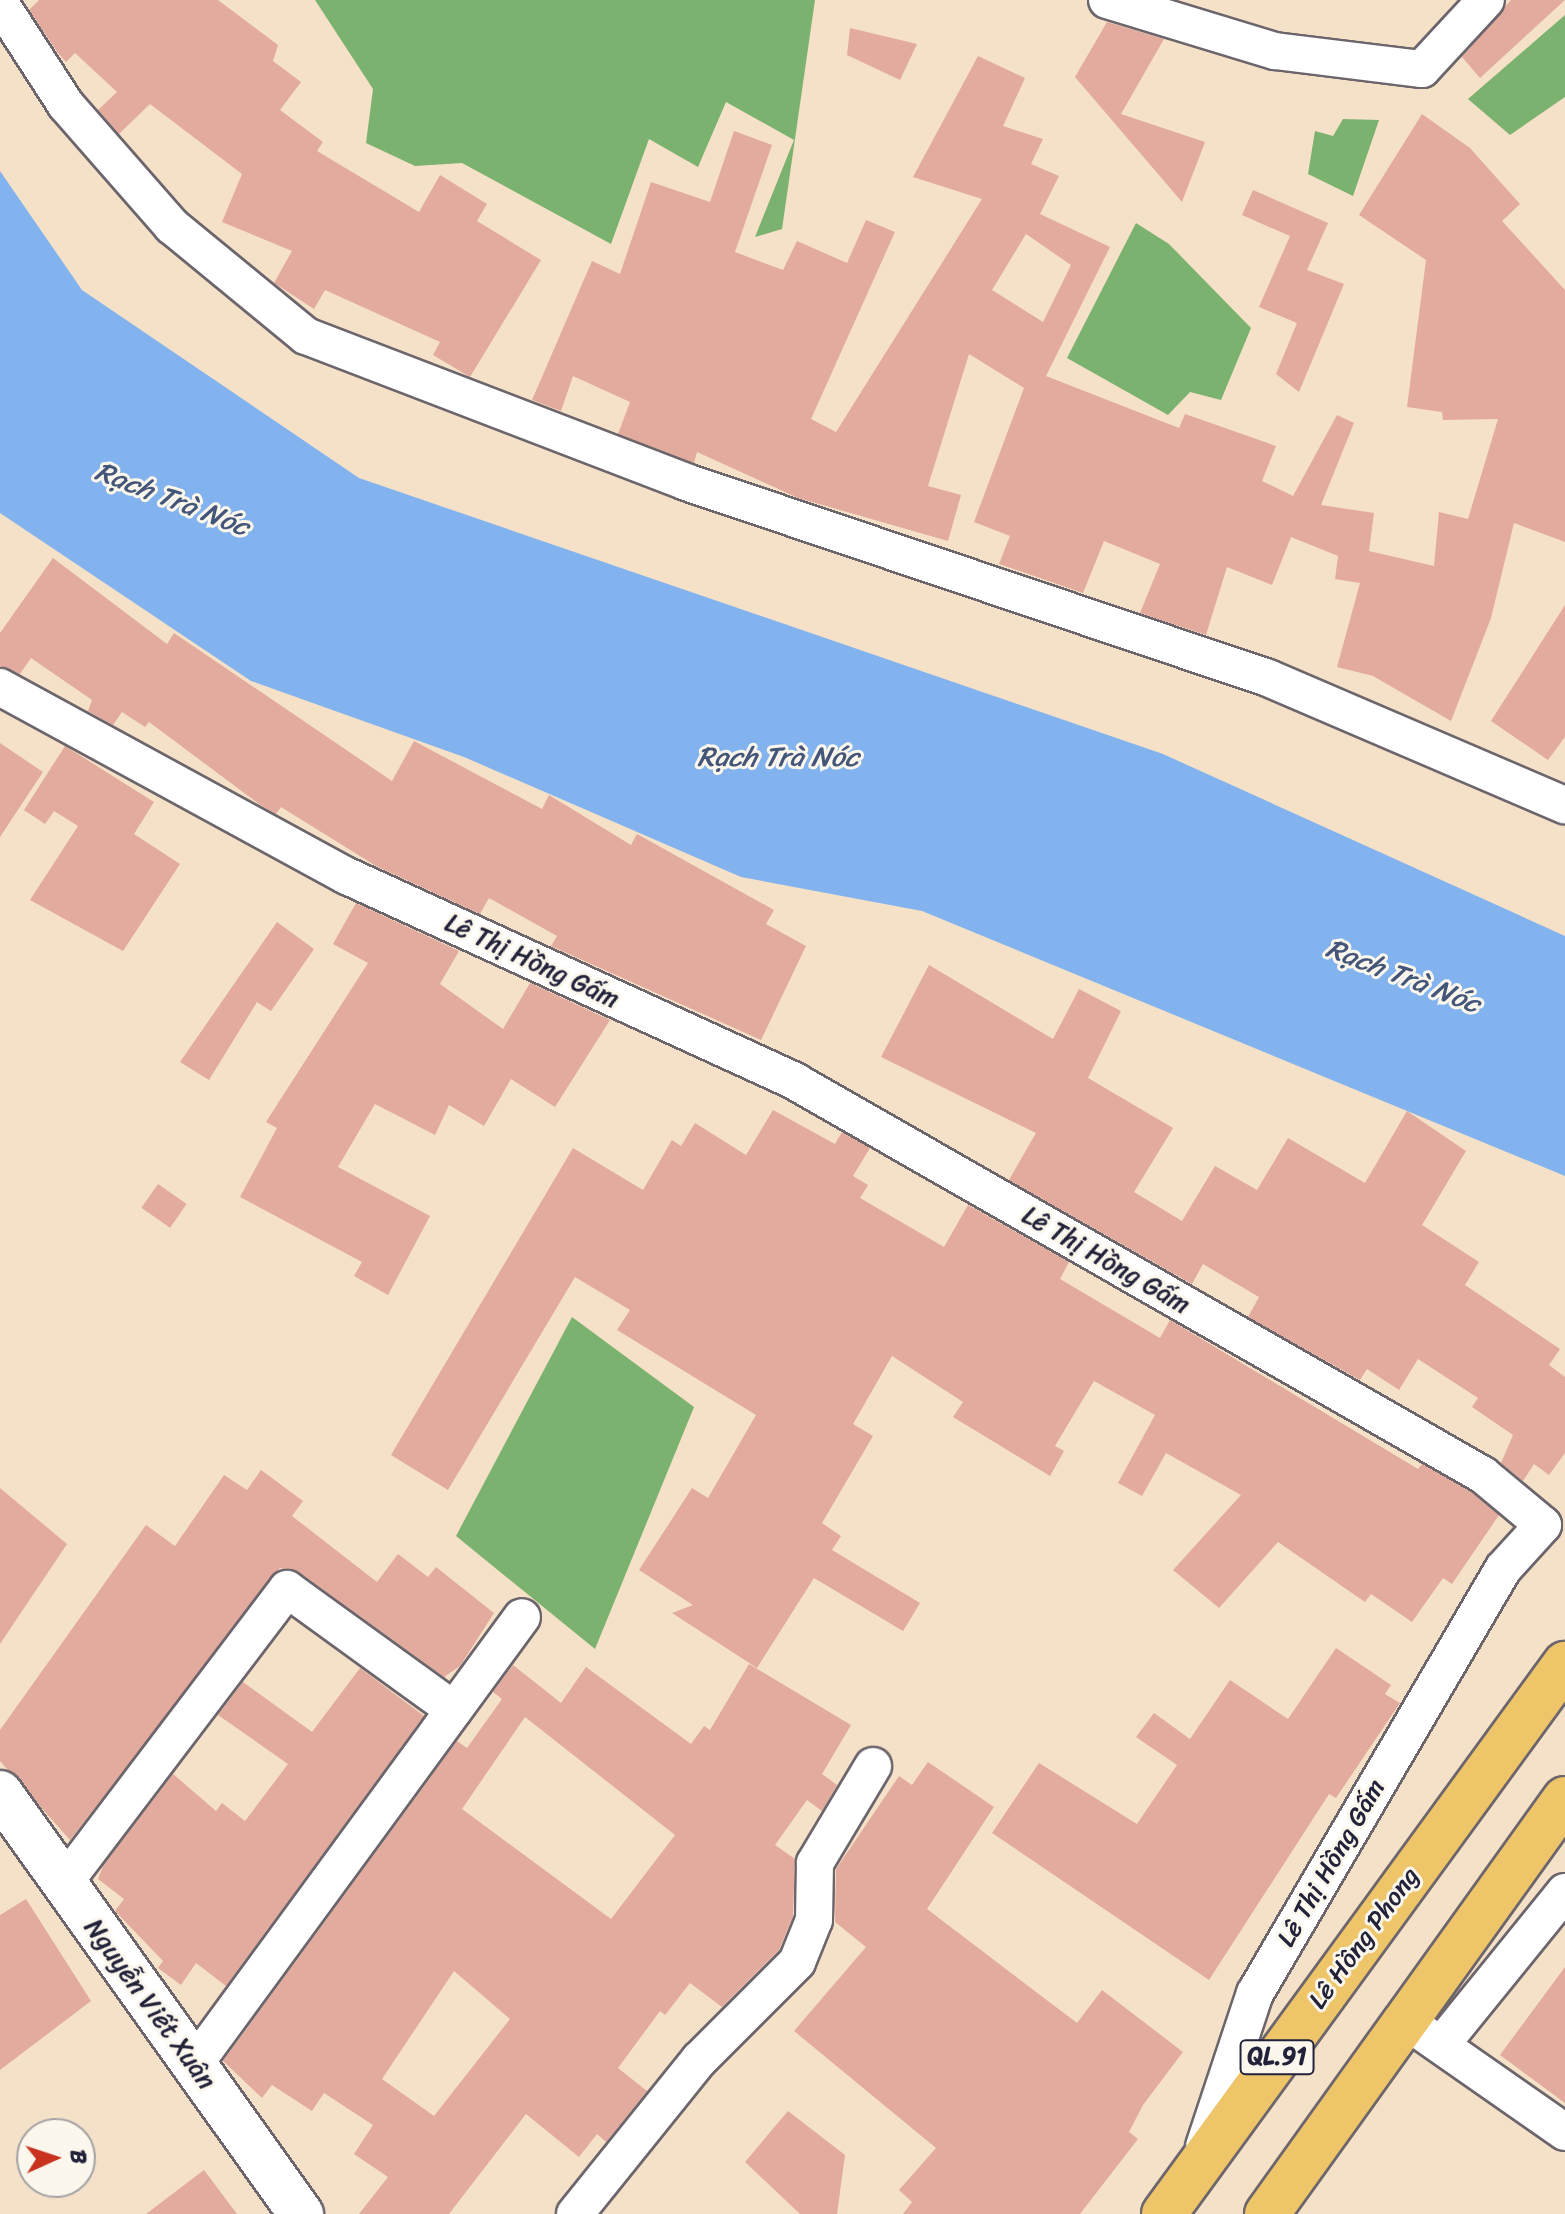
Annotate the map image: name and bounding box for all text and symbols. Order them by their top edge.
water label: Rạch Trà Nóc [91,455,253,543]
water label: Rạch Trà Nóc [698,740,858,774]
street label: Lê Thị Hồng Gấm [440,907,624,1015]
water label: Rạch Trà Nóc [1322,932,1484,1020]
street label: Lê Thị Hồng Gấm [1016,1199,1196,1321]
street label: Lê Thị Hồng Gấm [1270,1773,1392,1953]
street label: Lê Hồng Phong [1302,1861,1426,2015]
street label: Nguyễn Viết Xuân [78,1913,222,2095]
road number: QL.91 [1239,2037,1315,2077]
north arrow [16,2118,96,2198]
text: B [59,2149,98,2165]

